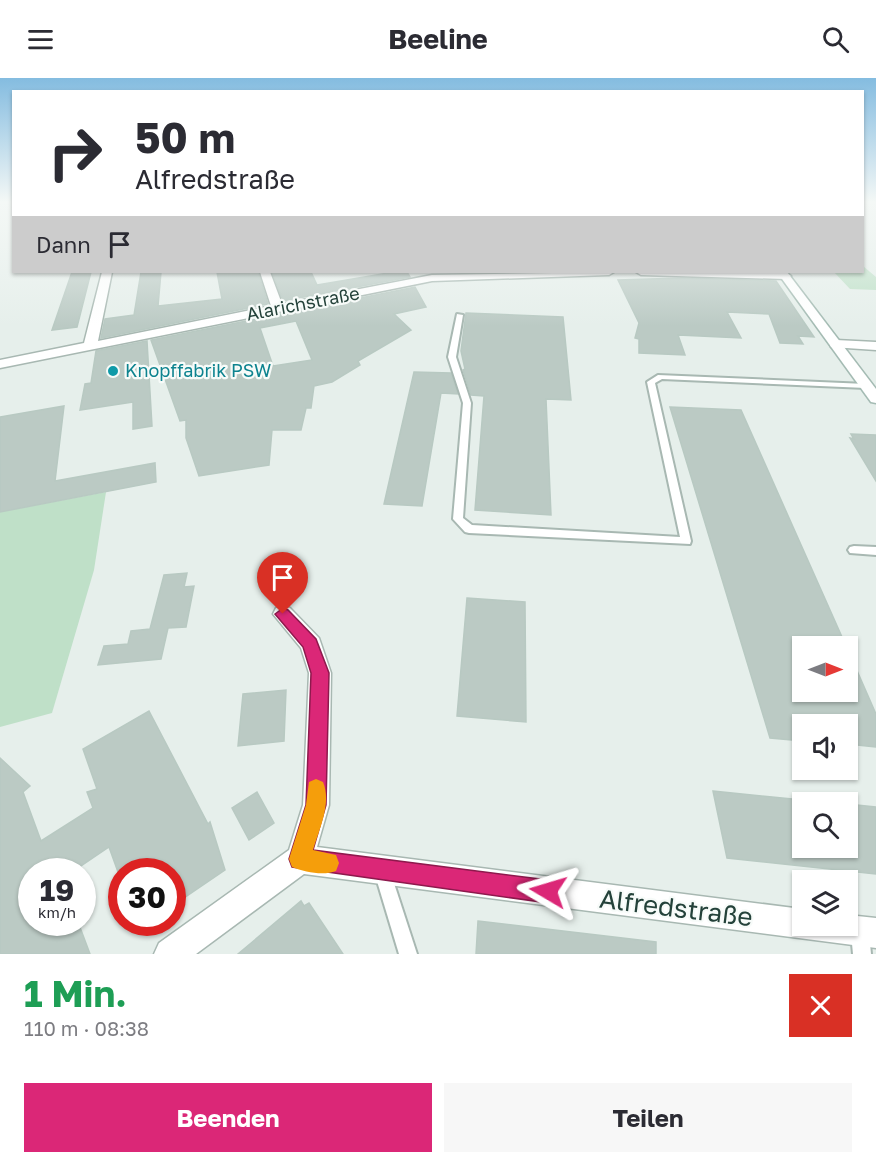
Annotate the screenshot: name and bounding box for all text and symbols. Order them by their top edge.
icon: menu [24,23,57,56]
text: Beeline [388,23,488,55]
icon: search [819,23,852,56]
text: 50 m [135,112,235,162]
icon: right [36,114,114,192]
text: Alfredstraße [135,163,295,195]
icon: arrive [103,228,136,261]
text: Dann [36,231,91,258]
street label: Alarichstraße [244,281,361,325]
place label: Knopffabrik PSW [125,359,271,381]
marker: Knopffabrik PSW [106,364,120,378]
pin [257,552,308,614]
icon: arrive [266,561,299,594]
north arrow [792,636,858,702]
map controls [792,636,858,936]
button: sound [792,714,858,780]
button: search [792,792,858,858]
speed limit sign: 30 [108,858,186,936]
position arrow [516,859,580,923]
button: layers [792,870,858,936]
text: 19 [40,872,74,908]
street label: Alfredstraße [598,883,754,932]
text: km/h [38,903,76,921]
text: 1 Min. [24,972,127,1015]
button: close [789,974,852,1037]
text: 110 m · 08:38 [24,1016,149,1040]
button: Beenden [24,1083,432,1152]
button: Teilen [444,1083,852,1152]

